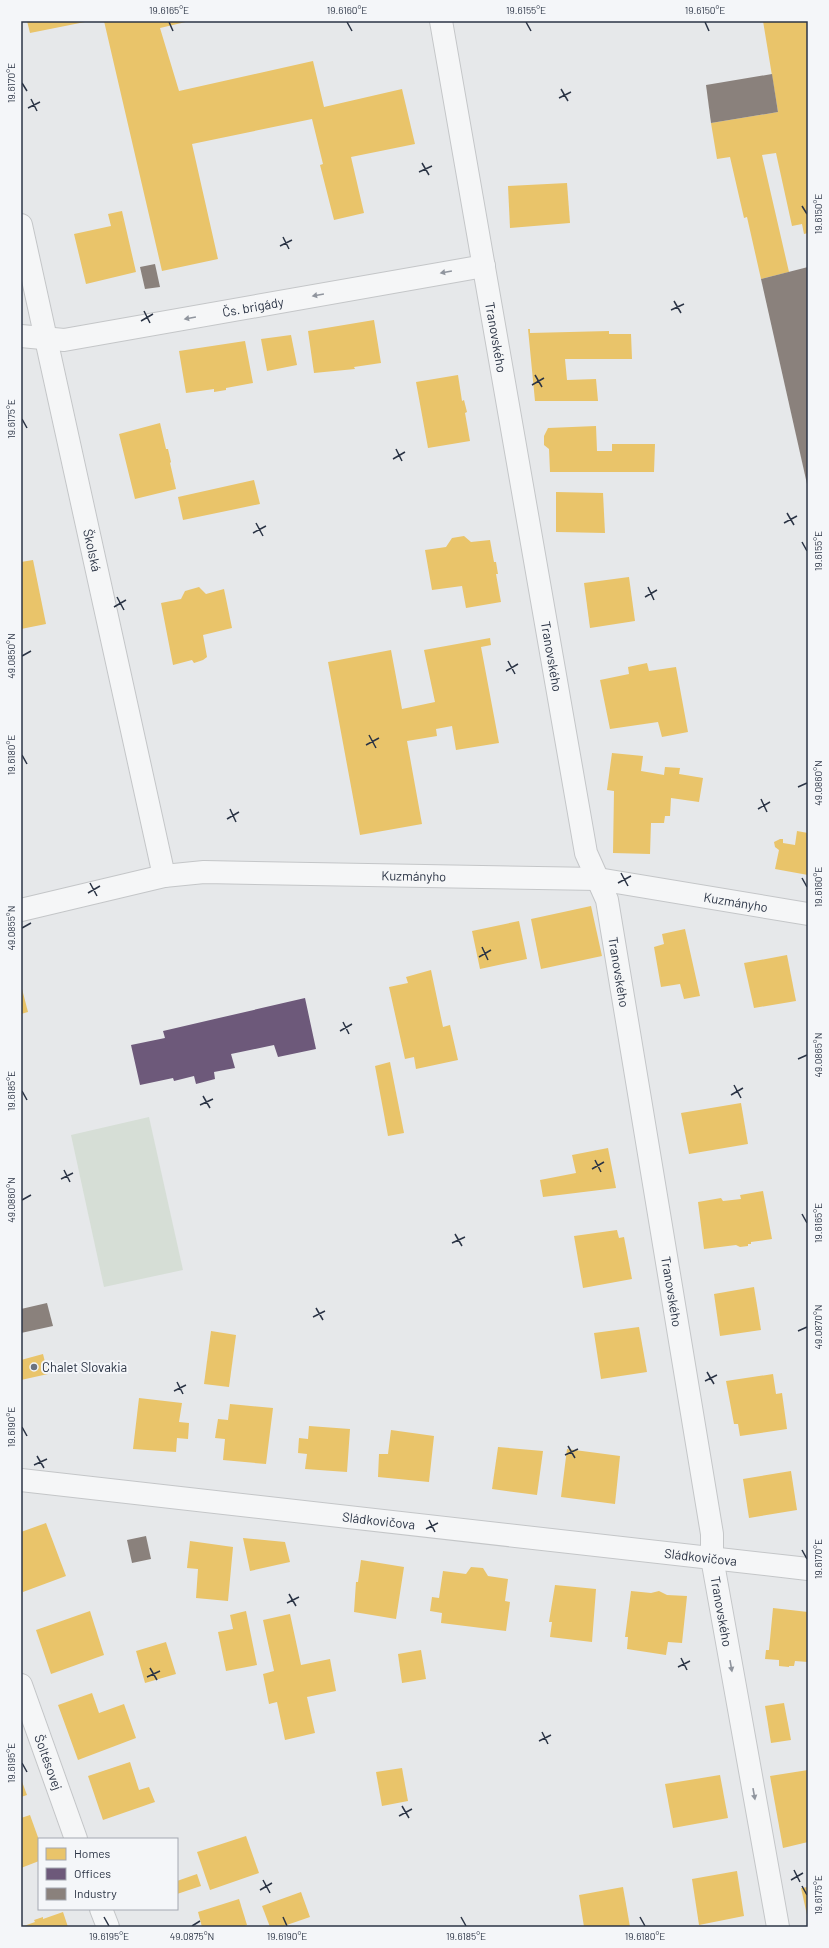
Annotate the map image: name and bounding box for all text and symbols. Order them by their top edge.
text: 19.6165°E [149,4,189,16]
text: 19.6160°E [327,4,367,16]
text: 19.6155°E [506,4,546,16]
text: 19.6150°E [685,4,725,16]
text: 19.6170°E [5,63,17,103]
text: 19.6150°E [812,194,824,234]
one-way arrow [440,270,452,276]
one-way arrow [312,292,324,298]
street label: Čs. brigády [221,293,285,320]
street label: Tranovského [482,301,510,374]
one-way arrow [184,315,196,321]
text: 19.6175°E [5,399,17,439]
street label: Školská [80,527,105,573]
text: 19.6155°E [812,531,824,571]
street label: Tranovského [538,620,566,693]
text: 49.0850°N [5,633,17,679]
text: 19.6180°E [5,735,17,775]
text: 49.0860°N [812,760,824,806]
street label: Kuzmányho [381,867,446,884]
text: 19.6160°E [812,867,824,907]
street label: Kuzmányho [702,889,769,915]
text: 49.0855°N [5,906,17,950]
street label: Tranovského [605,936,633,1008]
text: 49.0865°N [812,1033,824,1077]
text: 19.6185°E [5,1071,17,1111]
text: 49.0860°N [5,1177,17,1223]
text: 19.6165°E [812,1203,824,1243]
street label: Tranovského [658,1255,686,1328]
text: 49.0870°N [812,1305,824,1349]
place label: Chalet Slovakia [42,1359,127,1375]
marker: Chalet Slovakia [29,1362,39,1372]
text: 19.6190°E [5,1407,17,1447]
street label: Sládkovičova [341,1508,416,1533]
text: 19.6170°E [812,1539,824,1579]
street label: Sládkovičova [663,1545,738,1569]
street label: Tranovského [707,1575,736,1648]
one-way arrow [729,1659,735,1672]
street label: Šoltésovej [31,1732,66,1792]
text: 19.6195°E [5,1743,17,1783]
one-way arrow [751,1787,757,1800]
legend [38,1838,178,1910]
text: Homes [74,1846,111,1860]
text: Offices [74,1866,111,1880]
text: 19.6175°E [812,1875,824,1915]
text: Industry [74,1886,117,1900]
text: 19.6195°E [89,1930,129,1942]
text: 49.0875°N [170,1930,214,1942]
text: 19.6190°E [267,1930,307,1942]
text: 19.6185°E [446,1930,486,1942]
text: 19.6180°E [625,1930,665,1942]

